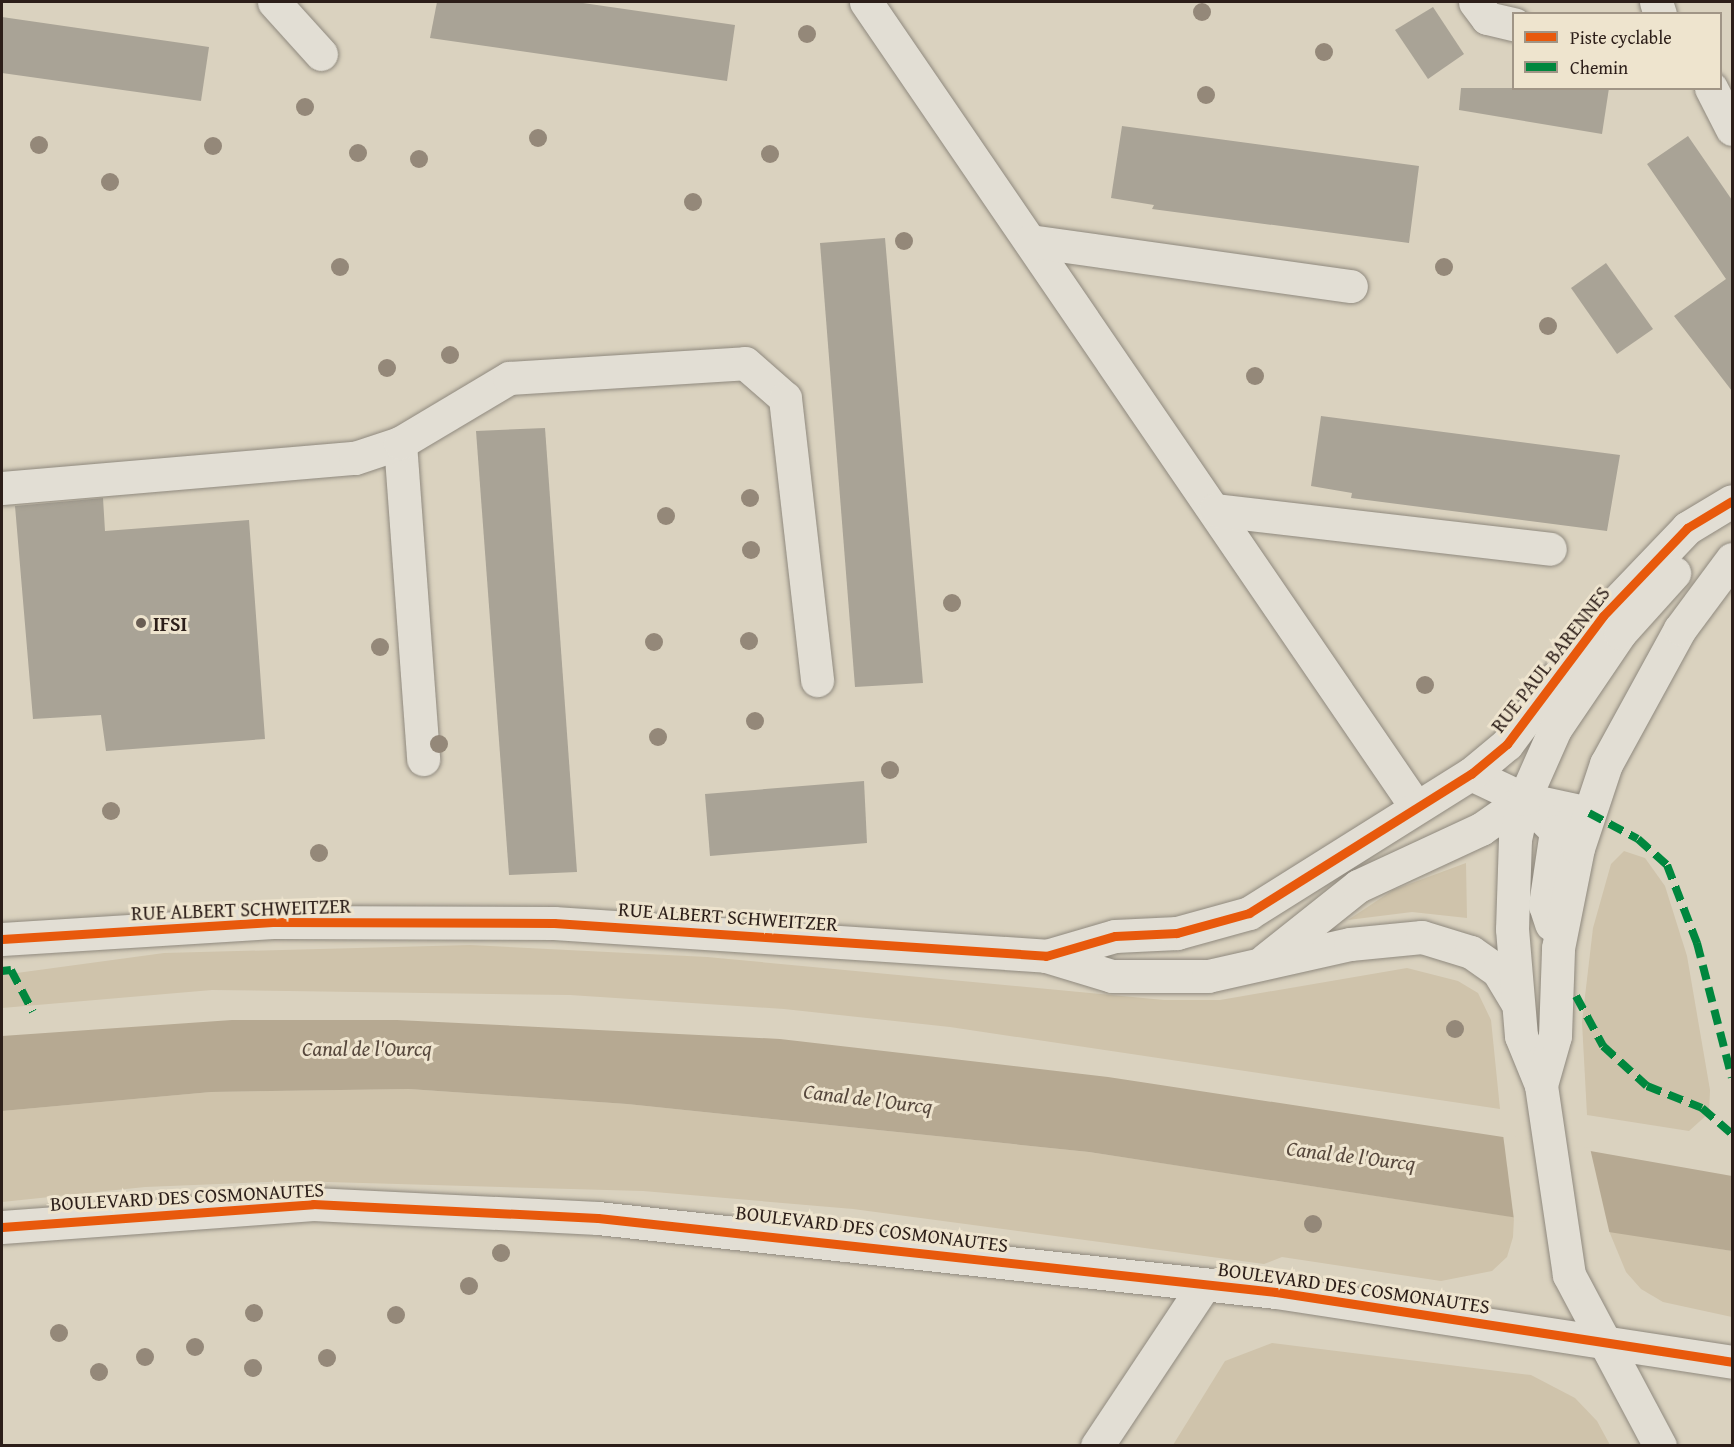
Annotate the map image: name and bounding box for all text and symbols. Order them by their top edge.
legend [1512,12,1722,90]
text: Piste cyclable [1570,24,1672,51]
text: Chemin [1570,54,1628,81]
street label: RUE PAUL BARENNES [1486,581,1614,737]
place label: IFSI [153,611,187,635]
marker: IFSI [134,616,148,630]
street label: RUE ALBERT SCHWEITZER [131,893,351,925]
street label: RUE ALBERT SCHWEITZER [617,896,839,936]
water label: Canal de l'Ourcq [302,1036,432,1062]
water label: Canal de l'Ourcq [802,1079,934,1119]
water label: Canal de l'Ourcq [1285,1136,1417,1176]
street label: BOULEVARD DES COSMONAUTES [49,1177,325,1215]
street label: BOULEVARD DES COSMONAUTES [734,1199,1010,1257]
street label: BOULEVARD DES COSMONAUTES [1217,1256,1491,1318]

